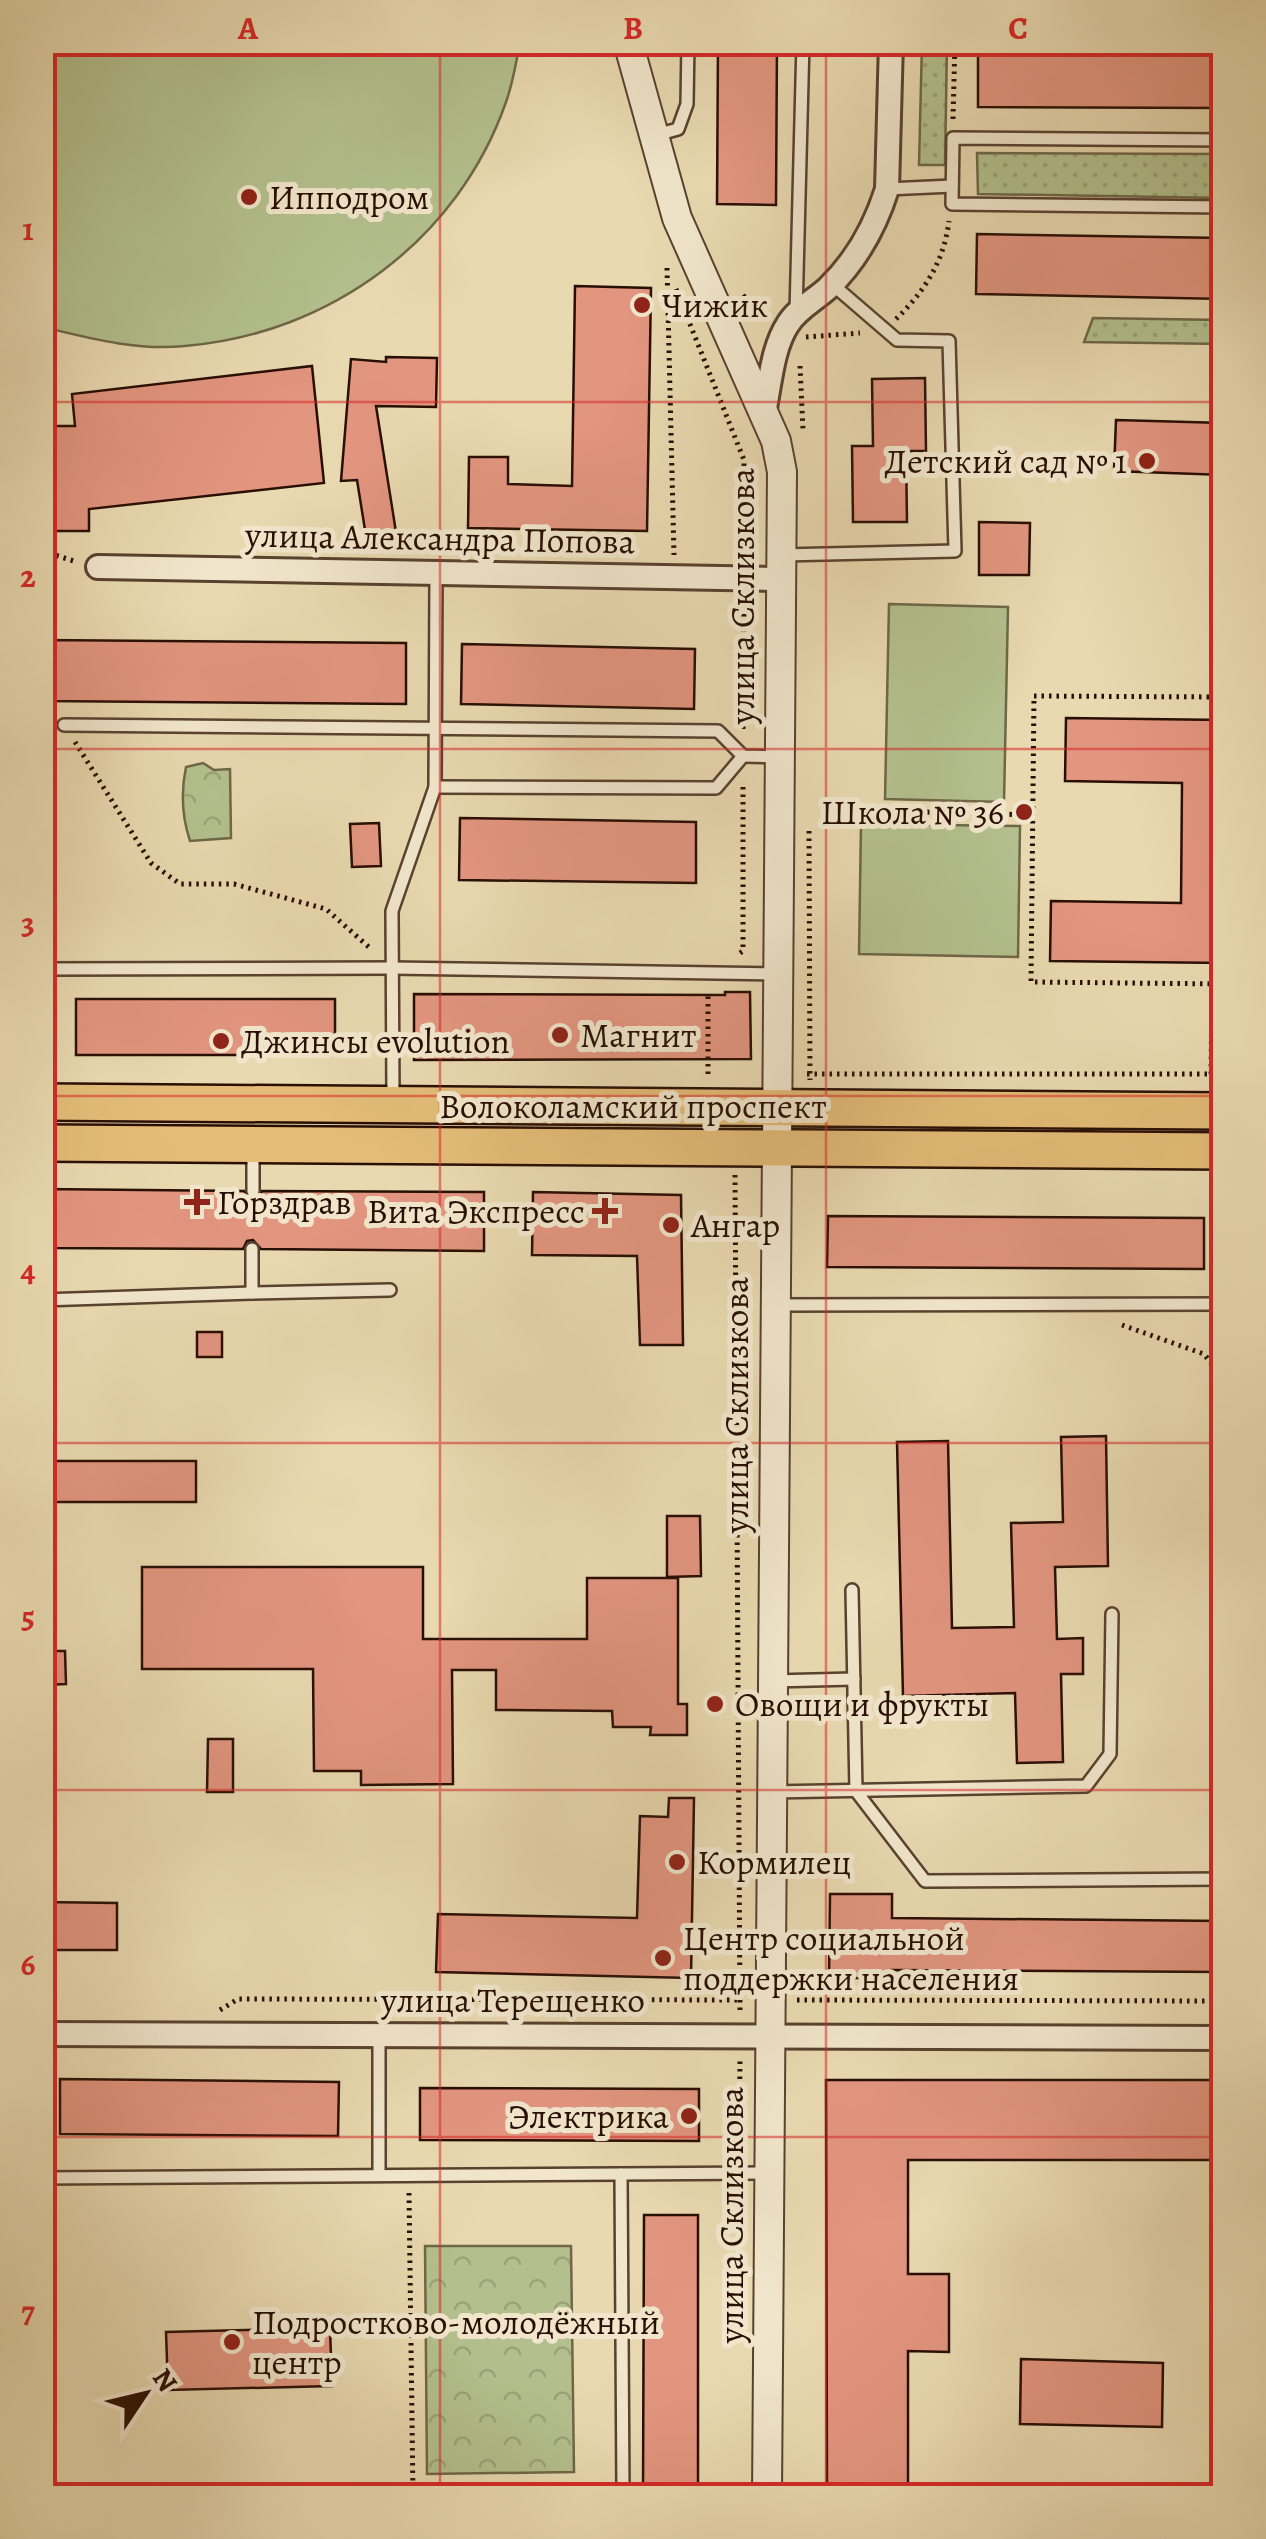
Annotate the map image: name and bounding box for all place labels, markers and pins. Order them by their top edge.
place label: Ипподром [269,173,429,221]
marker: Ипподром [238,186,260,208]
place label: Чижик [662,281,768,329]
marker: Чижик [631,294,653,316]
place label: Детский сад № 1 [885,437,1127,485]
marker: Детский сад № 1 [1136,450,1158,472]
place label: Школа № 36 [820,788,1004,836]
marker: Школа № 36 [1013,801,1035,823]
place label: Магнит [580,1011,696,1059]
place label: Джинсы evolution [241,1017,510,1065]
marker: Магнит [549,1024,571,1046]
marker: Джинсы evolution [210,1030,232,1052]
place label: Горздрав [217,1178,351,1226]
place label: Вита Экспресс [367,1187,585,1235]
marker: Горздрав [186,1191,208,1213]
marker: Вита Экспресс [594,1200,616,1222]
place label: Ангар [690,1201,780,1249]
marker: Ангар [660,1214,682,1236]
place label: Овощи и фрукты [735,1680,989,1728]
marker: Овощи и фрукты [704,1693,726,1715]
place label: Кормилец [697,1838,851,1886]
marker: Кормилец [666,1851,688,1873]
place label: Центр социальной поддержки населения [683,1914,1019,2002]
marker: Центр социальной поддержки населения [652,1947,674,1969]
place label: Электрика [508,2092,669,2140]
marker: Электрика [678,2105,700,2127]
place label: Подростково-молодёжный центр [252,2298,660,2386]
marker: Подростково-молодёжный центр [221,2331,243,2353]

